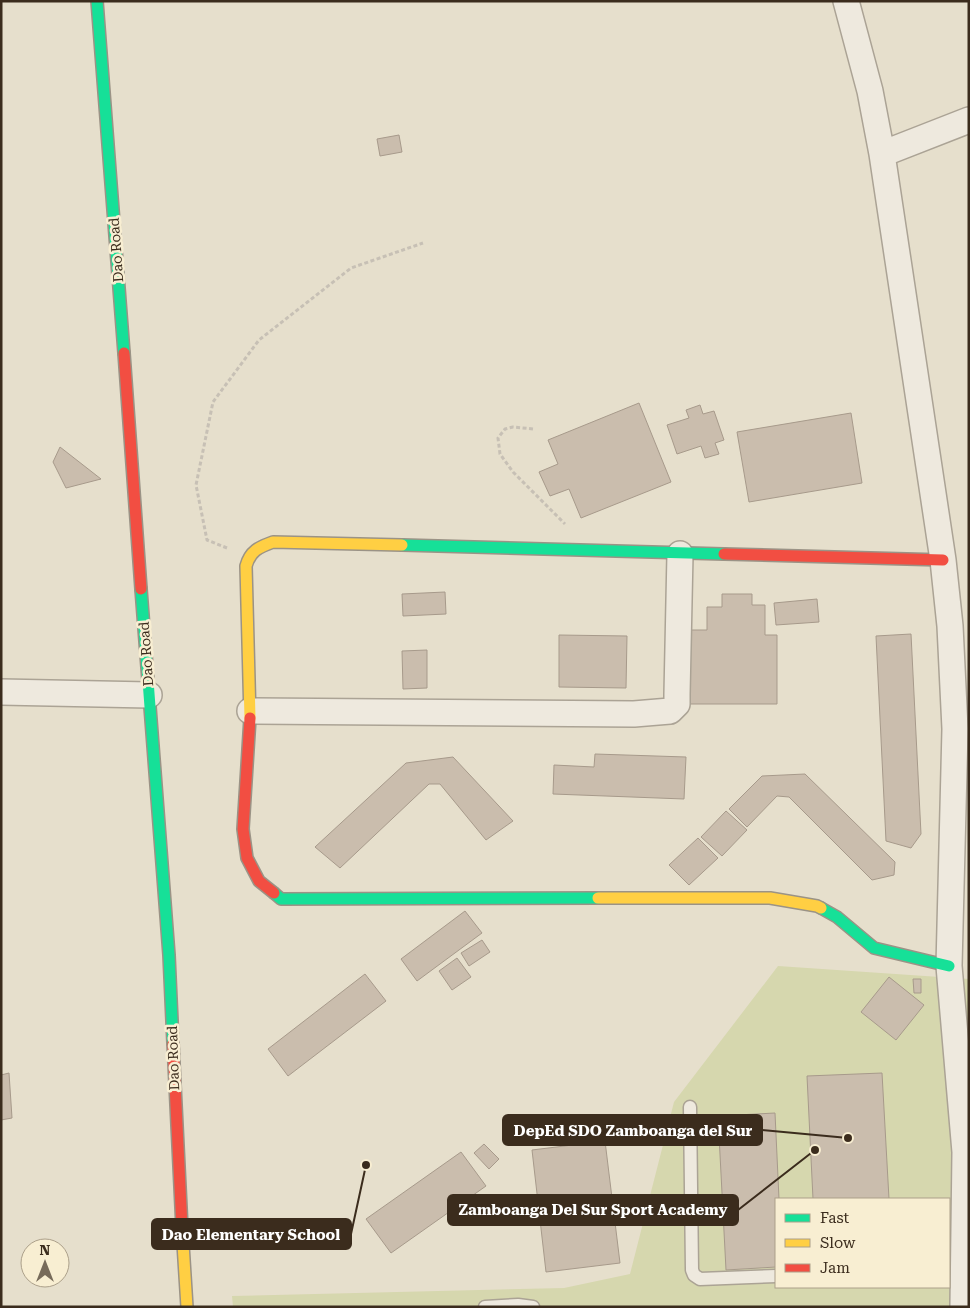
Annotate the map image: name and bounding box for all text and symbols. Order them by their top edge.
street label: Dao Road [106,217,126,283]
street label: Dao Road [136,621,156,687]
street label: Dao Road [164,1025,182,1091]
callout: DepEd SDO Zamboanga del Sur [503,1115,762,1145]
text: DepEd SDO Zamboanga del Sur [514,1122,753,1140]
callout: Zamboanga Del Sur Sport Academy [448,1195,738,1225]
legend [775,1198,950,1288]
text: Zamboanga Del Sur Sport Academy [458,1201,728,1219]
text: Fast [820,1209,850,1227]
callout: Dao Elementary School [152,1219,351,1249]
text: Dao Elementary School [162,1226,340,1244]
text: Slow [820,1234,856,1252]
north arrow [20,1238,70,1288]
text: N [40,1242,51,1258]
text: Jam [820,1259,850,1277]

